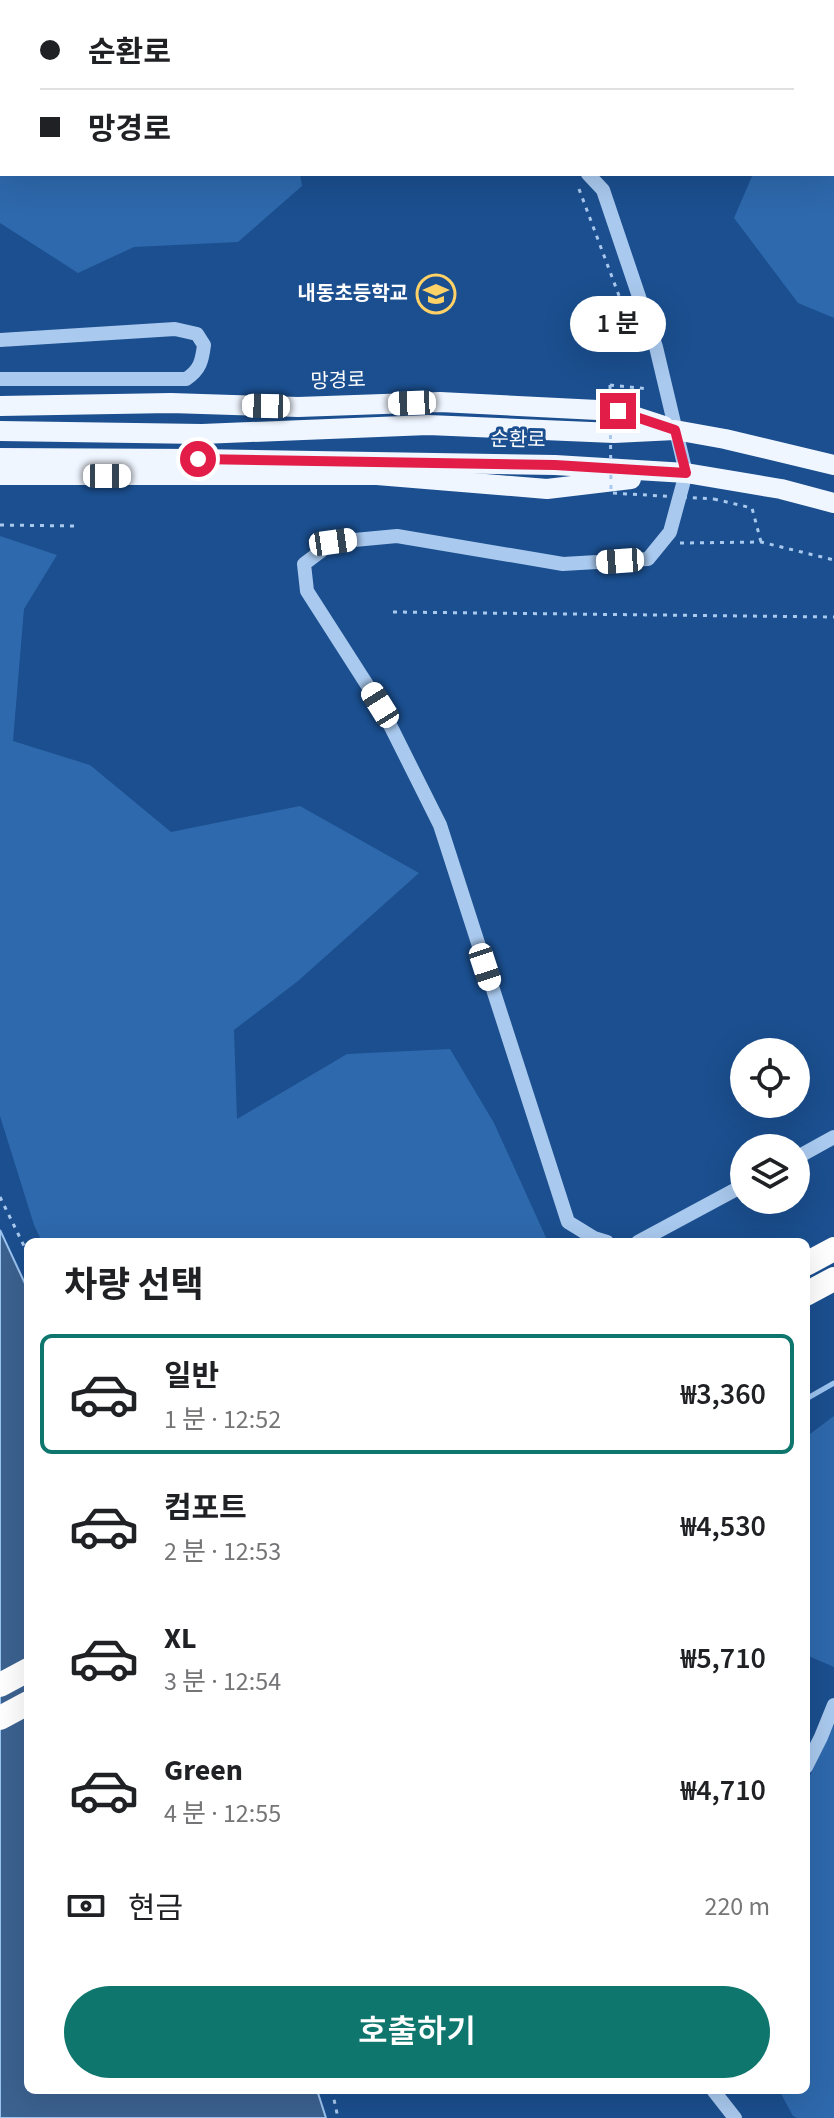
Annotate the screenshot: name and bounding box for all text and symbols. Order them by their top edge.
text: 순환로 [88,31,171,74]
text: 망경로 [88,108,171,151]
school or university icon: 내동초등학교 [415,273,457,315]
place label: 내동초등학교 [298,280,408,308]
callout: 1 분 [570,295,666,351]
text: 1 분 [597,305,639,342]
street label: 망경로 [310,366,366,396]
car [388,390,436,416]
route end [600,393,636,429]
car [242,394,290,418]
street label: 순환로 [490,426,546,454]
route start [180,441,216,477]
car [83,464,131,488]
car [308,527,358,557]
car [595,547,645,575]
car [357,678,403,732]
car [466,940,504,994]
map controls [730,1038,810,1214]
button: locate [730,1038,810,1118]
button: layers [730,1134,810,1214]
text: 차량 선택 [64,1260,204,1311]
text: 일반 [164,1355,219,1398]
icon: car [68,1358,140,1430]
text: ₩3,360 [681,1373,766,1416]
text: 1 분 · 12:52 [164,1401,281,1438]
text: 컴포트 [164,1487,247,1530]
icon: car [68,1490,140,1562]
text: ₩4,530 [681,1505,766,1548]
text: 2 분 · 12:53 [164,1533,281,1570]
text: XL [164,1617,197,1660]
icon: car [68,1622,140,1694]
text: ₩5,710 [681,1637,766,1680]
text: 3 분 · 12:54 [164,1663,281,1700]
text: Green [164,1749,243,1792]
icon: car [68,1754,140,1826]
text: ₩4,710 [681,1769,766,1812]
text: 4 분 · 12:55 [164,1795,281,1832]
icon: cash [64,1884,108,1928]
text: 현금 [128,1887,183,1930]
text: 220 m [704,1888,770,1925]
button: 호출하기 [64,1986,770,2078]

